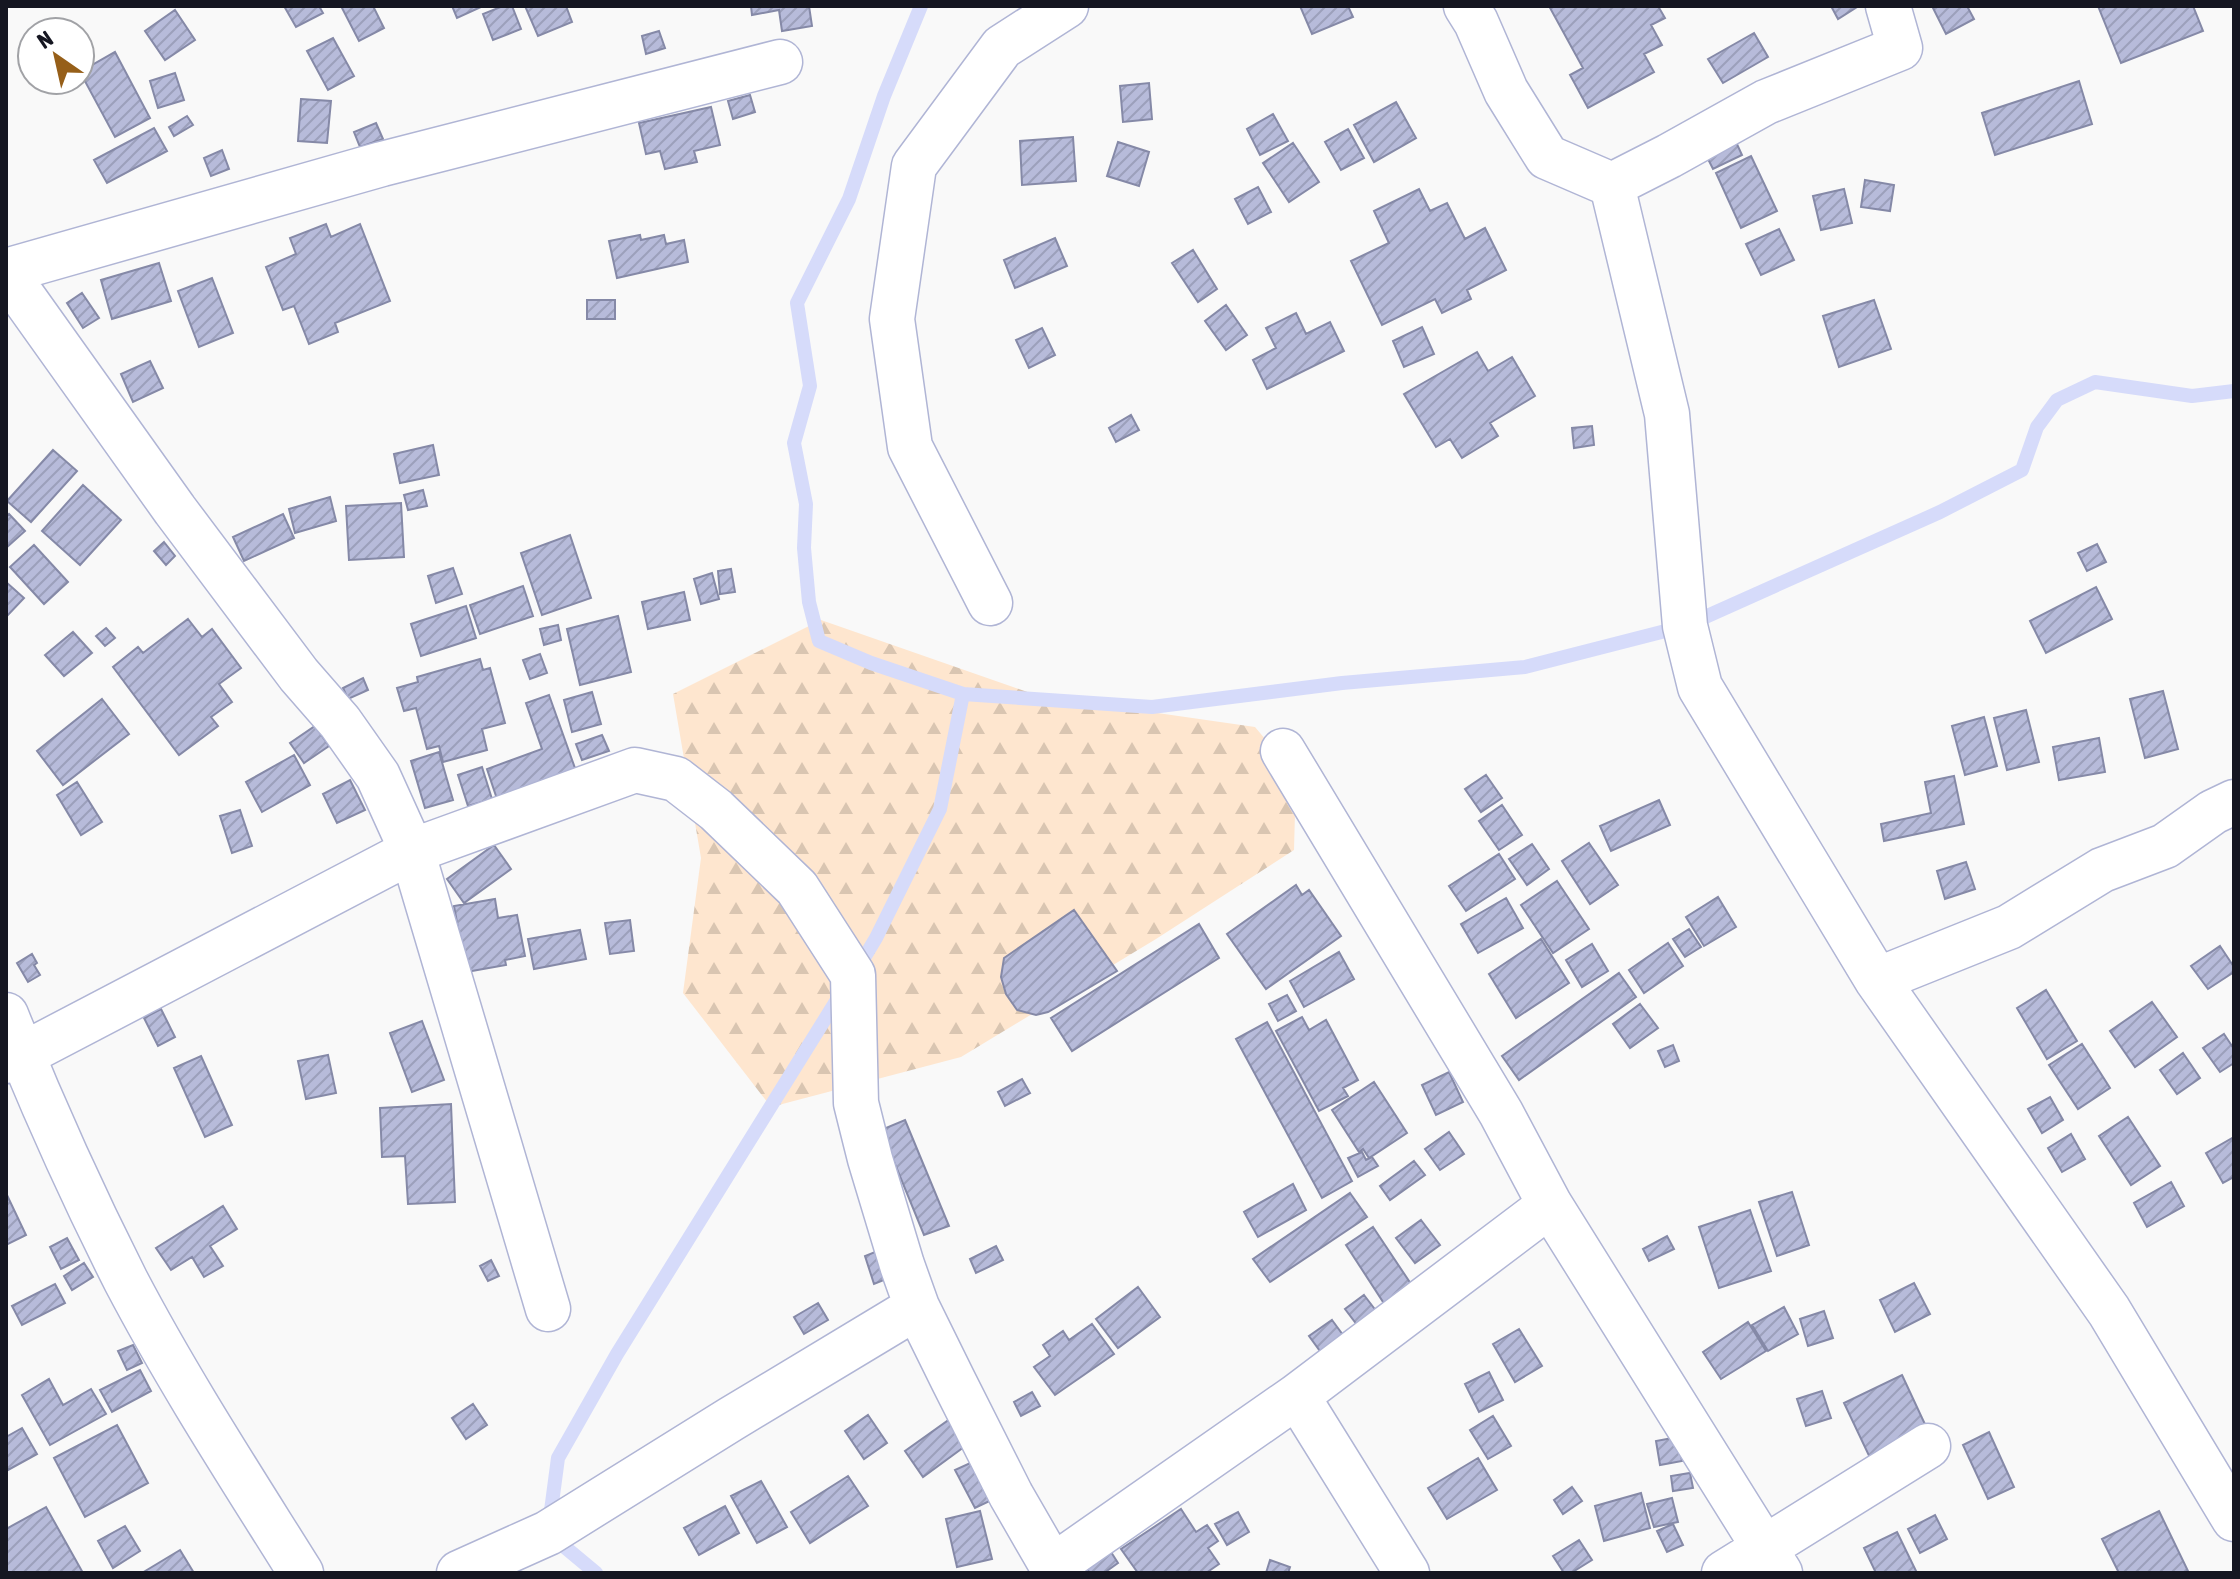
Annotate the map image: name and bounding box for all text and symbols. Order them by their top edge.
north arrow [16,16,96,96]
text: N [32,25,57,54]

